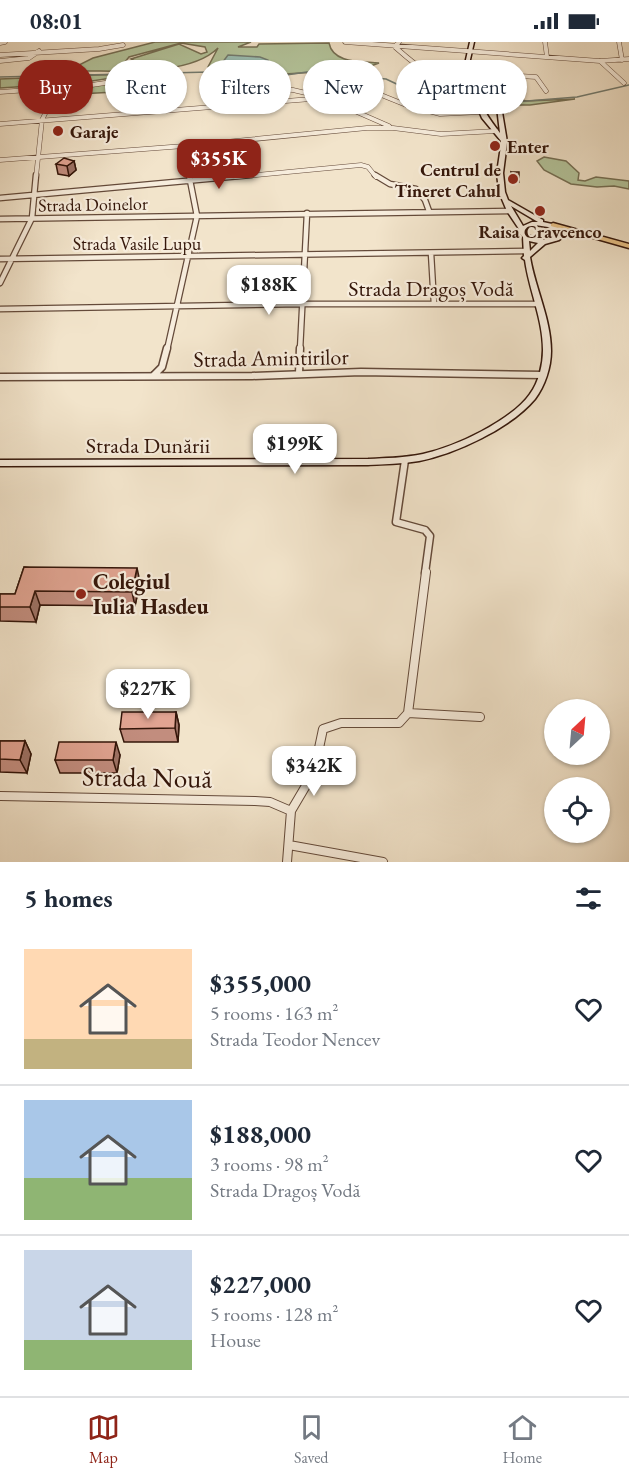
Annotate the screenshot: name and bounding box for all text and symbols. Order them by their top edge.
text: 08:01 [30,7,83,36]
chip: Buy [18,60,93,114]
chip: Rent [105,60,187,114]
chip: Filters [199,60,291,114]
chip: New [303,60,384,114]
chip: Apartment [396,60,527,114]
place label: Garaje [70,120,119,143]
marker: Garaje [51,124,65,138]
place label: Enter [507,135,549,158]
pin: $355K [177,139,261,190]
marker: Enter [488,139,502,153]
text: $355K [191,145,247,171]
place label: Centrul de Tineret Cahul [395,158,501,202]
marker: Centrul de Tineret Cahul [506,172,520,186]
street label: Strada Doinelor [38,192,148,216]
marker: Raisa Cravcenco [533,204,547,218]
place label: Raisa Cravcenco [479,220,601,243]
street label: Strada Vasile Lupu [73,232,202,255]
pin: $188K [227,265,311,316]
text: $188K [241,271,297,297]
street label: Strada Dragoș Vodă [348,274,514,303]
street label: Strada Amintirilor [193,342,350,374]
pin: $199K [253,424,337,475]
text: $199K [267,430,323,456]
street label: Strada Dunării [86,431,210,460]
place label: Colegiul Iulia Hasdeu [93,567,209,621]
marker: Colegiul Iulia Hasdeu [74,587,88,601]
pin: $227K [106,669,190,720]
text: $227K [120,675,176,701]
north arrow [544,699,610,765]
map controls [544,699,610,843]
pin: $342K [272,746,356,797]
text: $342K [286,752,342,778]
street label: Strada Nouă [81,758,213,796]
button: locate [544,777,610,843]
text: 5 homes [24,881,113,915]
icon: filters [572,882,605,915]
text: $355,000 [210,966,311,1000]
icon: home [72,973,144,1045]
icon: heart [572,993,605,1026]
text: 5 rooms · 163 m² [210,1000,338,1026]
text: Strada Teodor Nencev [210,1026,380,1052]
text: $188,000 [210,1117,311,1151]
icon: home [72,1124,144,1196]
icon: heart [572,1144,605,1177]
text: 3 rooms · 98 m² [210,1151,329,1177]
text: Strada Dragoș Vodă [210,1177,361,1203]
text: $227,000 [210,1267,311,1301]
icon: home [72,1274,144,1346]
icon: heart [572,1294,605,1327]
text: 5 rooms · 128 m² [210,1301,338,1327]
text: House [210,1327,261,1353]
tab: Map [87,1411,120,1468]
tab: Saved [294,1411,328,1468]
tab: Home [502,1411,542,1468]

